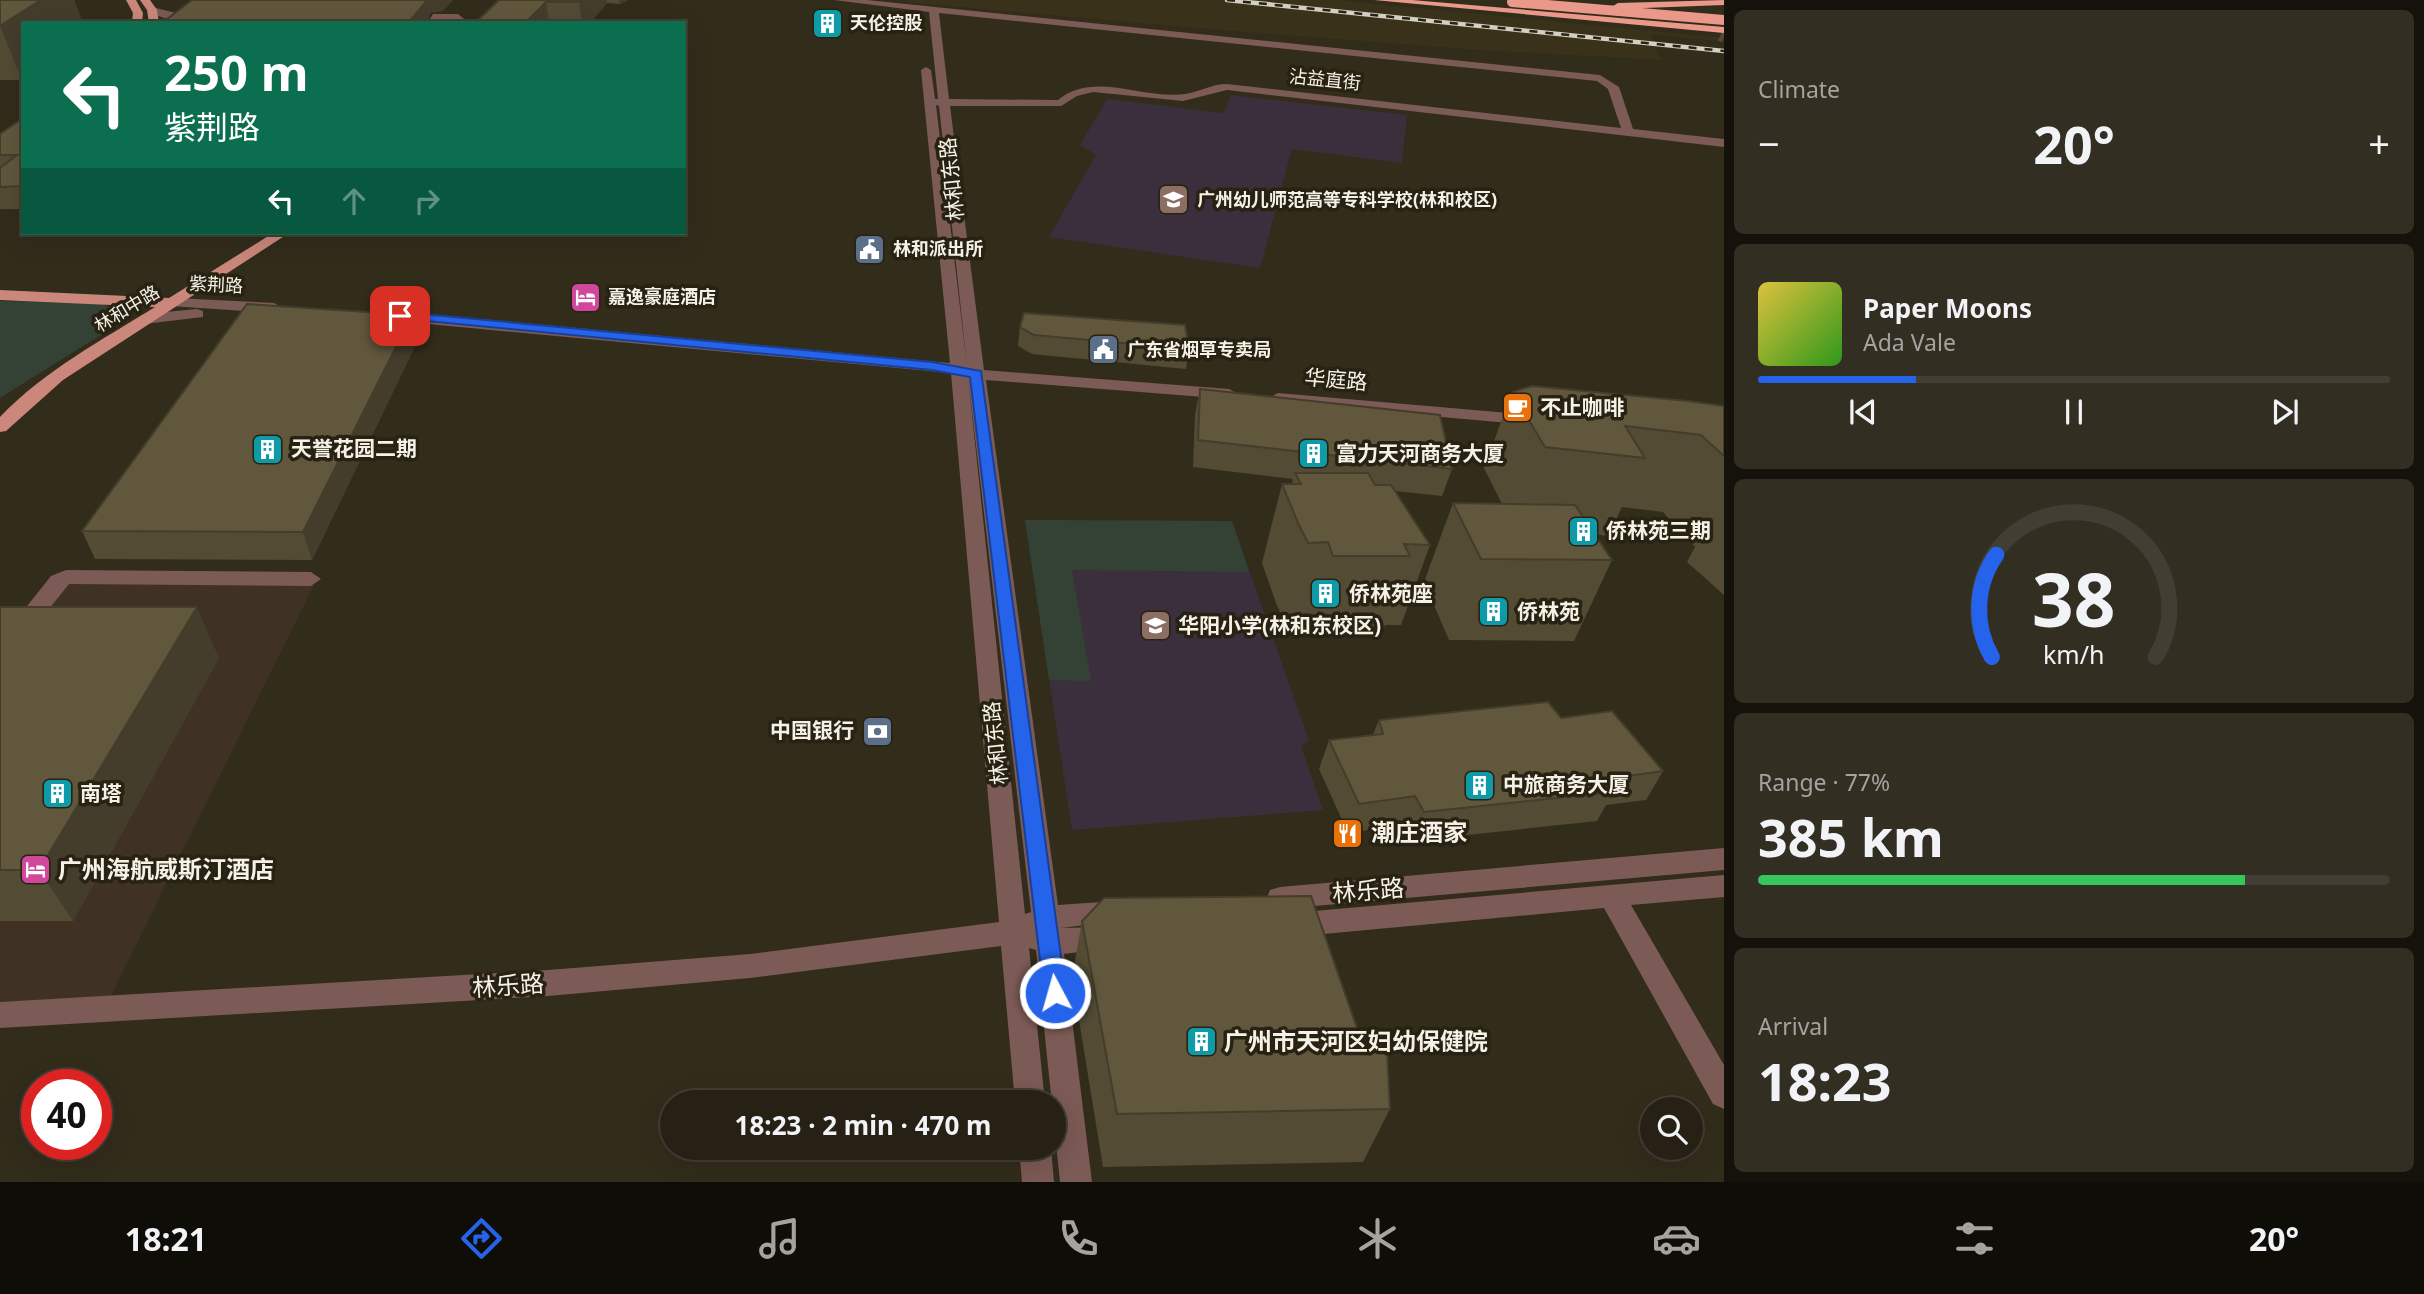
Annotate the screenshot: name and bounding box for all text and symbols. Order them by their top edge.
building icon: 天伦控股 [810,6,844,40]
place label: 天伦控股 [850,10,923,34]
text: 250 m [164,39,309,105]
icon: left [49,49,140,140]
street label: 沾益直街 [1288,63,1362,95]
text: Climate [1758,73,1840,105]
text: 紫荆路 [164,105,260,148]
text: 20° [2033,108,2115,179]
text: − [1758,117,1780,169]
text: + [2368,117,2390,169]
street label: 林和东路 [933,136,969,222]
icon: left [262,182,300,220]
icon: ahead [335,182,373,220]
icon: right [408,182,446,220]
school or university icon: 广州幼儿师范高等专科学校(林和校区) [1157,183,1191,217]
place label: 广州幼儿师范高等专科学校(林和校区) [1197,187,1497,211]
public building icon: 林和派出所 [853,232,887,266]
place label: 林和派出所 [893,236,983,260]
street label: 紫荆路 [188,271,244,297]
street label: 林和中路 [89,279,164,337]
hotel icon: 嘉逸豪庭酒店 [568,280,602,314]
place label: 嘉逸豪庭酒店 [608,284,716,308]
pin [370,286,430,346]
text: Paper Moons [1863,290,2032,326]
icon: arrive [381,297,419,335]
text: Ada Vale [1863,326,1956,358]
public building icon: 广东省烟草专卖局 [1087,333,1121,367]
place label: 广东省烟草专卖局 [1127,337,1271,361]
street label: 华庭路 [1303,362,1369,396]
cafe icon: 不止咖啡 [1500,391,1534,425]
place label: 不止咖啡 [1540,393,1624,421]
icon: previous [1844,393,1882,431]
icon: pause [2055,393,2093,431]
icon: next [2266,393,2304,431]
building icon: 天誉花园二期 [251,432,285,466]
place label: 天誉花园二期 [291,434,417,462]
building icon: 富力天河商务大厦 [1296,437,1330,471]
place label: 富力天河商务大厦 [1336,439,1504,467]
building icon: 侨林苑三期 [1566,514,1600,548]
place label: 侨林苑三期 [1606,516,1711,544]
text: 38 [2032,549,2116,648]
building icon: 侨林苑座 [1309,577,1343,611]
place label: 侨林苑座 [1349,579,1433,607]
building icon: 侨林苑 [1477,595,1511,629]
place label: 侨林苑 [1517,597,1580,625]
school or university icon: 华阳小学(林和东校区) [1138,609,1172,643]
place label: 华阳小学(林和东校区) [1178,611,1381,639]
text: km/h [2043,637,2105,671]
street label: 林和东路 [977,700,1013,786]
bank icon: 中国银行 [860,714,894,748]
place label: 中国银行 [770,716,854,744]
text: Range · 77% [1758,766,1890,798]
building icon: 中旅商务大厦 [1463,768,1497,802]
place label: 中旅商务大厦 [1503,770,1629,798]
building icon: 南塔 [40,777,74,811]
place label: 南塔 [80,779,122,807]
text: 385 km [1758,801,1944,872]
place label: 潮庄酒家 [1371,815,1467,848]
restaurant icon: 潮庄酒家 [1331,816,1365,850]
place label: 广州海航威斯汀酒店 [58,852,274,885]
hotel icon: 广州海航威斯汀酒店 [18,853,52,887]
street label: 林乐路 [1331,870,1405,909]
position arrow [1018,956,1092,1030]
street label: 林乐路 [471,966,545,1003]
text: Arrival [1758,1010,1828,1042]
place label: 广州市天河区妇幼保健院 [1224,1024,1488,1057]
building icon: 广州市天河区妇幼保健院 [1184,1025,1218,1059]
text: 18:23 [1758,1045,1892,1116]
speed limit sign: 40 [21,1069,112,1160]
map controls [1640,1097,1703,1160]
button: search [1640,1097,1703,1160]
text: 18:23 · 2 min · 470 m [735,1107,991,1143]
icon: directions [457,1214,506,1263]
icon: music [755,1214,804,1263]
icon: phone [1054,1214,1103,1263]
icon: climate [1353,1214,1402,1263]
icon: car [1652,1214,1701,1263]
icon: filters [1950,1214,1999,1263]
text: 18:21 [125,1217,207,1260]
text: 20° [2249,1217,2299,1260]

